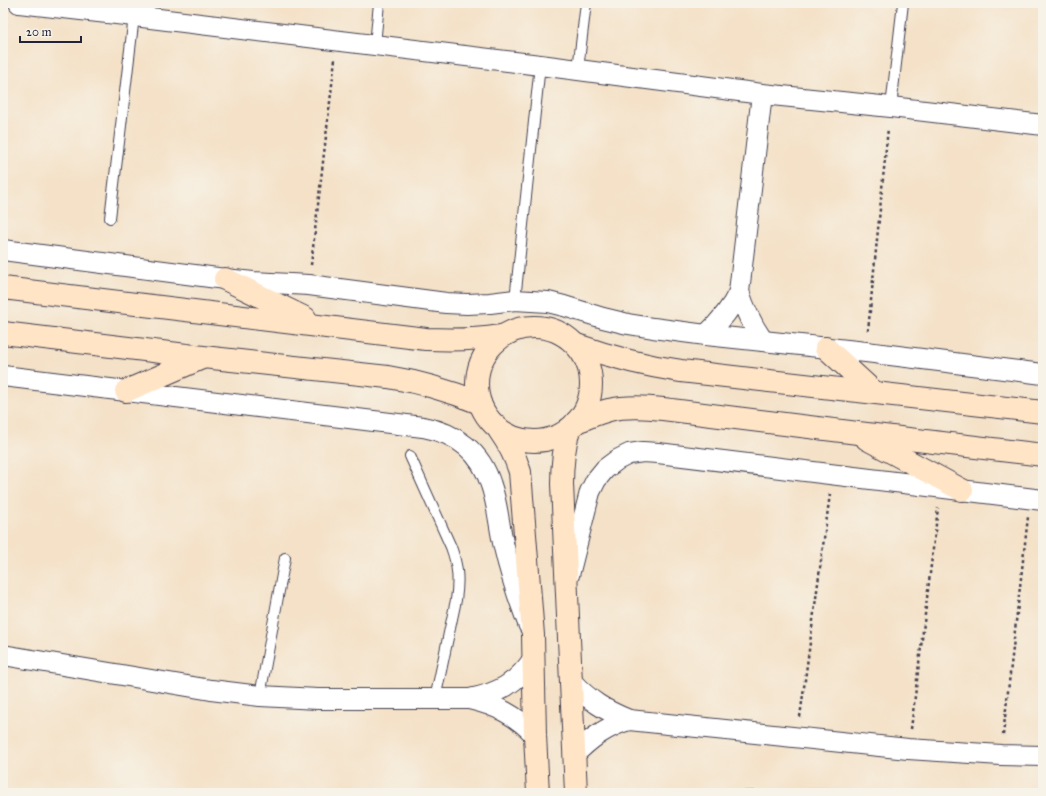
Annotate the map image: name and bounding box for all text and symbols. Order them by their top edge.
scale bar [20,18,81,44]
text: 20 m [26,25,52,39]

